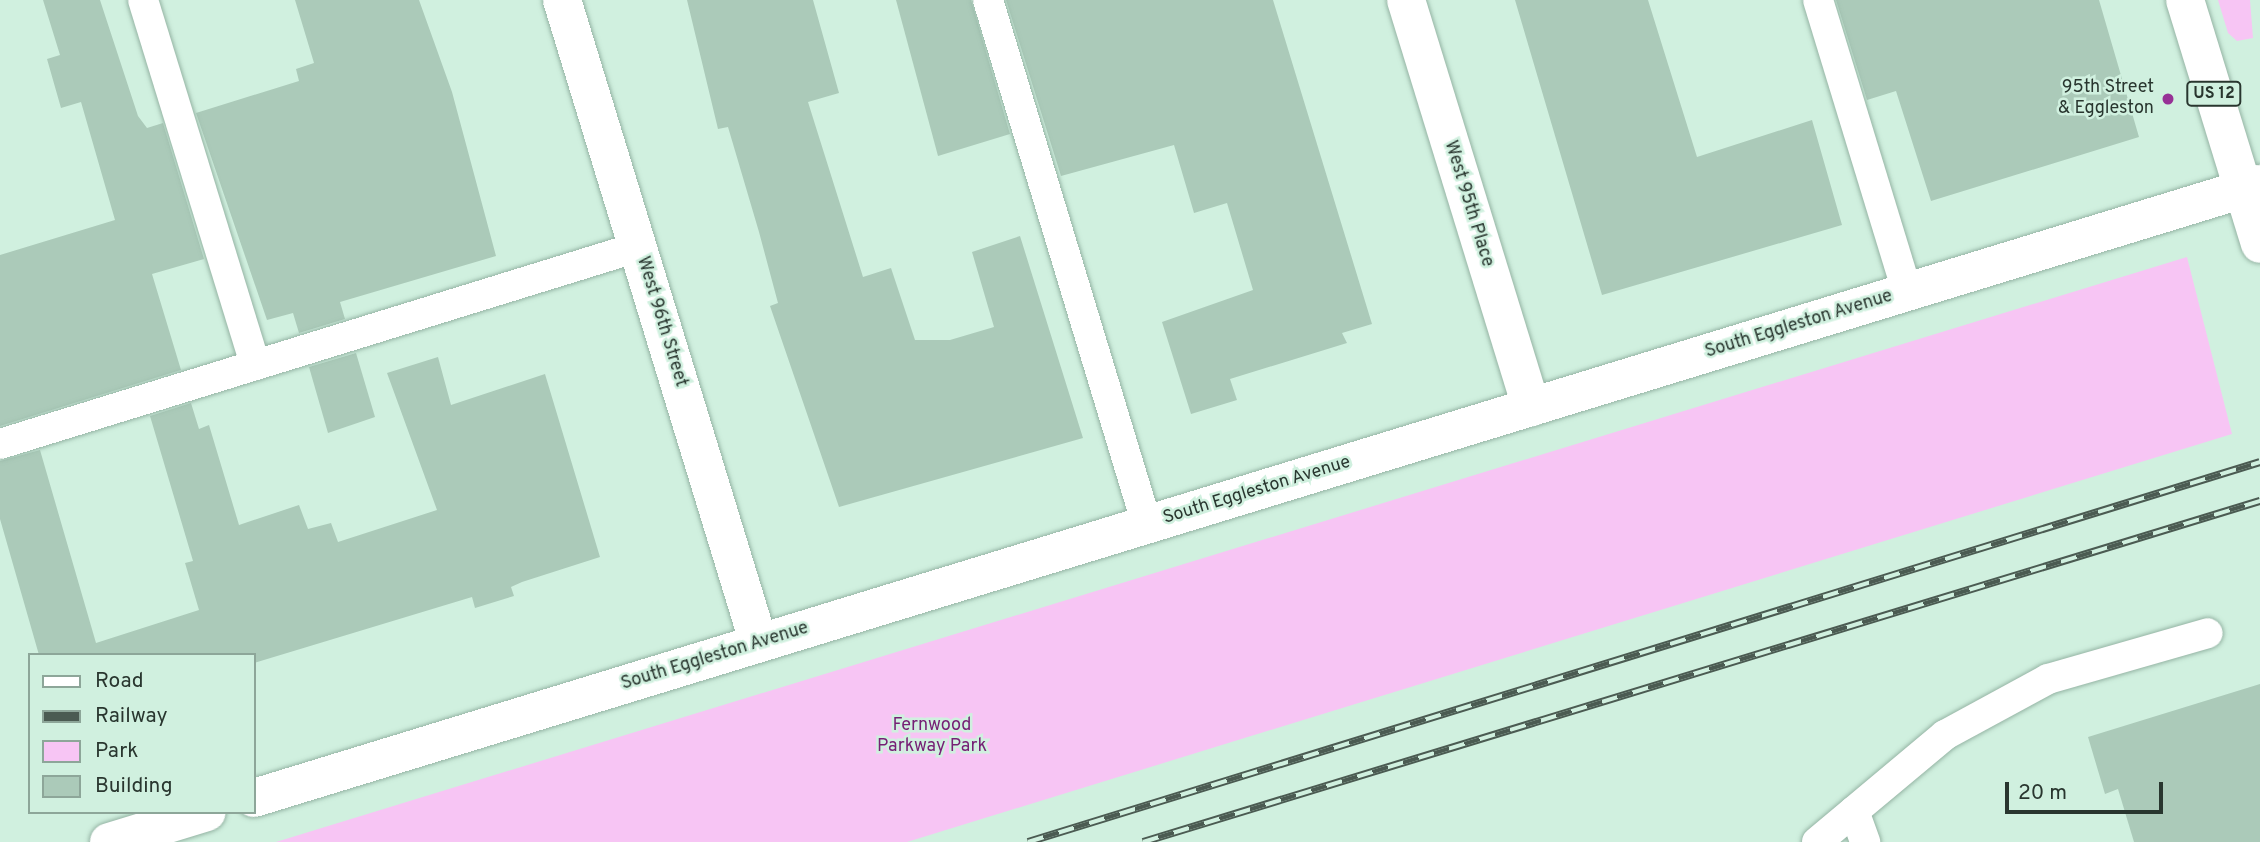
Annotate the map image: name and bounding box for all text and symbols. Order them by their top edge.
place label: 95th Street & Eggleston [2058,78,2154,120]
road number: US 12 [2186,82,2242,106]
marker: 95th Street & Eggleston [2160,91,2176,107]
street label: West 95th Place [1439,138,1497,270]
street label: West 96th Street [631,254,691,390]
street label: South Eggleston Avenue [1702,286,1896,364]
street label: South Eggleston Avenue [1160,452,1354,530]
street label: South Eggleston Avenue [618,618,812,696]
legend [28,653,256,814]
text: Road [95,668,144,695]
text: Railway [95,703,168,730]
park label: Fernwood Parkway Park [877,716,987,758]
text: Park [95,738,138,765]
scale bar [2008,768,2166,812]
text: Building [95,773,173,800]
text: 20 m [2018,780,2067,807]

